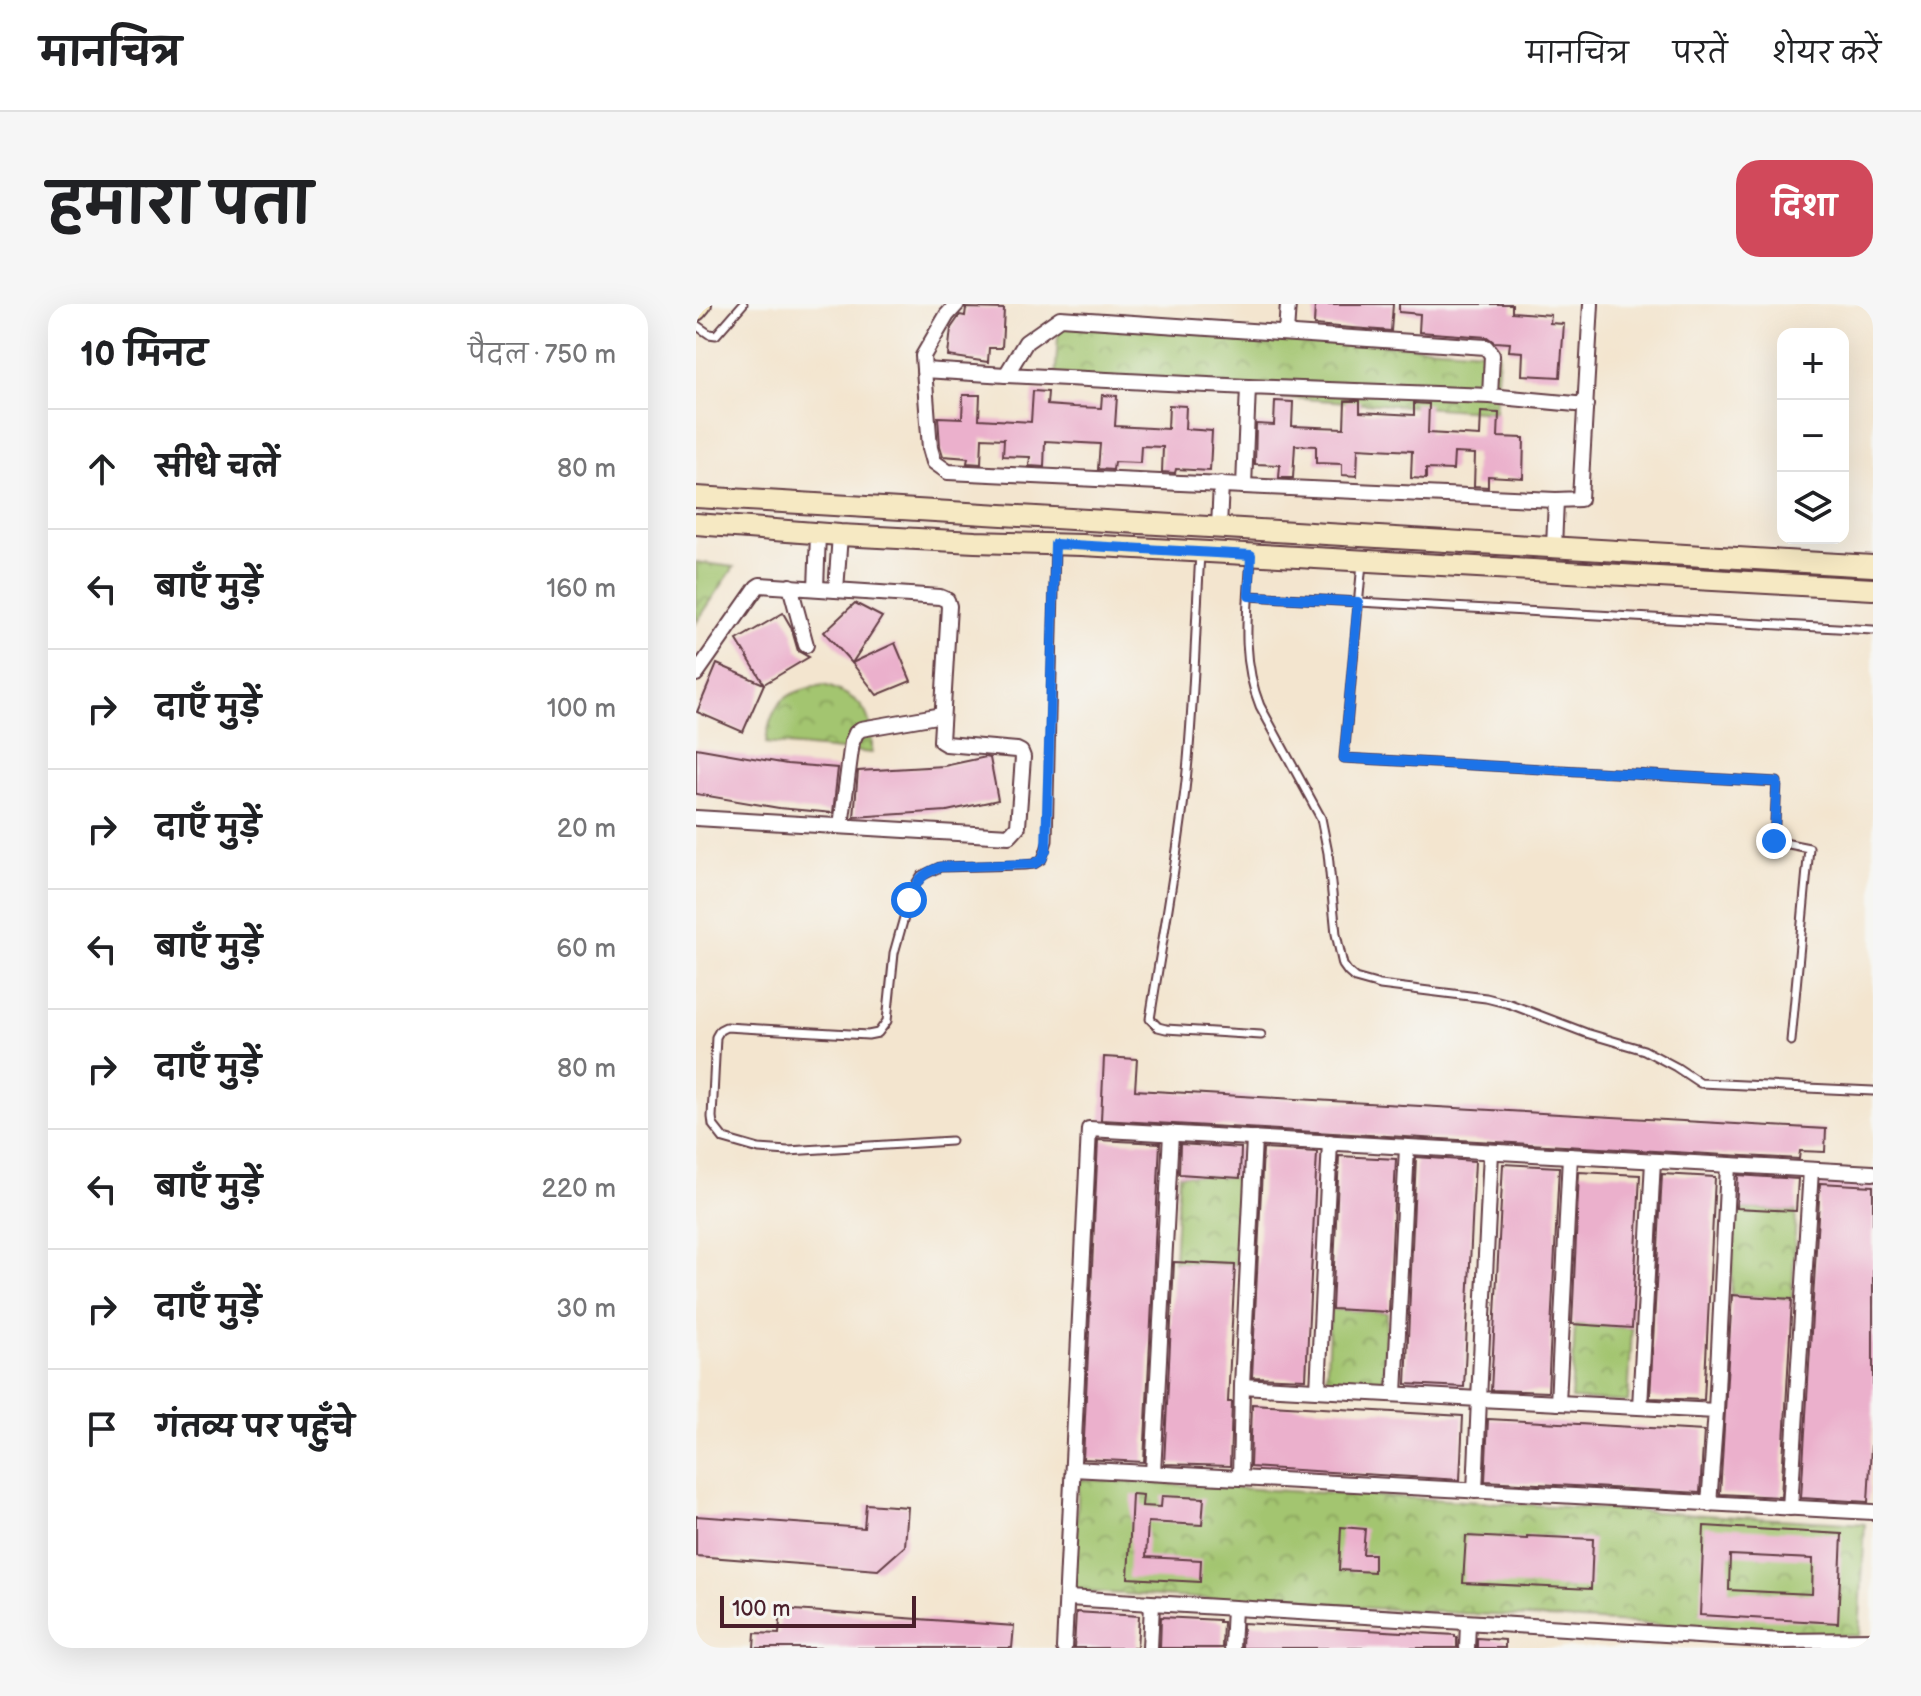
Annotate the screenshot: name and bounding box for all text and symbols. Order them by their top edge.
text: मानचित्र [40,31,181,76]
text: मानचित्र [1526,38,1629,71]
text: परतें [1673,38,1728,71]
text: शेयर करें [1772,38,1881,71]
button: दिशा [1736,160,1873,257]
text: हमारा पता [48,173,312,240]
map controls [1777,328,1849,544]
button: + [1777,328,1849,400]
text: 10 मिनट [80,334,207,375]
text: पैदल · 750 m [468,340,616,371]
button: − [1777,400,1849,472]
icon: ahead [80,447,124,491]
text: सीधे चलें [156,450,279,486]
text: 80 m [557,454,616,485]
button: layers [1777,472,1849,544]
icon: left [80,567,124,611]
text: बाएँ मुड़ें [156,570,262,606]
text: 160 m [546,574,616,605]
icon: right [80,687,124,731]
text: दाएँ मुड़ें [156,690,261,726]
text: 100 m [547,694,616,725]
icon: right [80,807,124,851]
text: दाएँ मुड़ें [156,810,261,846]
text: 20 m [557,814,616,845]
route end [1756,823,1792,859]
route start [891,882,927,918]
icon: left [80,927,124,971]
text: बाएँ मुड़ें [156,930,262,966]
text: 60 m [556,934,616,965]
icon: right [80,1047,124,1091]
text: दाएँ मुड़ें [156,1050,261,1086]
text: 80 m [557,1054,616,1085]
icon: left [80,1167,124,1211]
text: बाएँ मुड़ें [156,1170,262,1206]
text: 220 m [542,1174,616,1205]
icon: right [80,1287,124,1331]
text: दाएँ मुड़ें [156,1290,261,1326]
text: 30 m [556,1294,616,1325]
icon: arrive [80,1407,124,1451]
text: गंतव्य पर पहुँचे [156,1410,355,1446]
scale bar [720,1592,916,1628]
text: 100 m [732,1596,791,1623]

